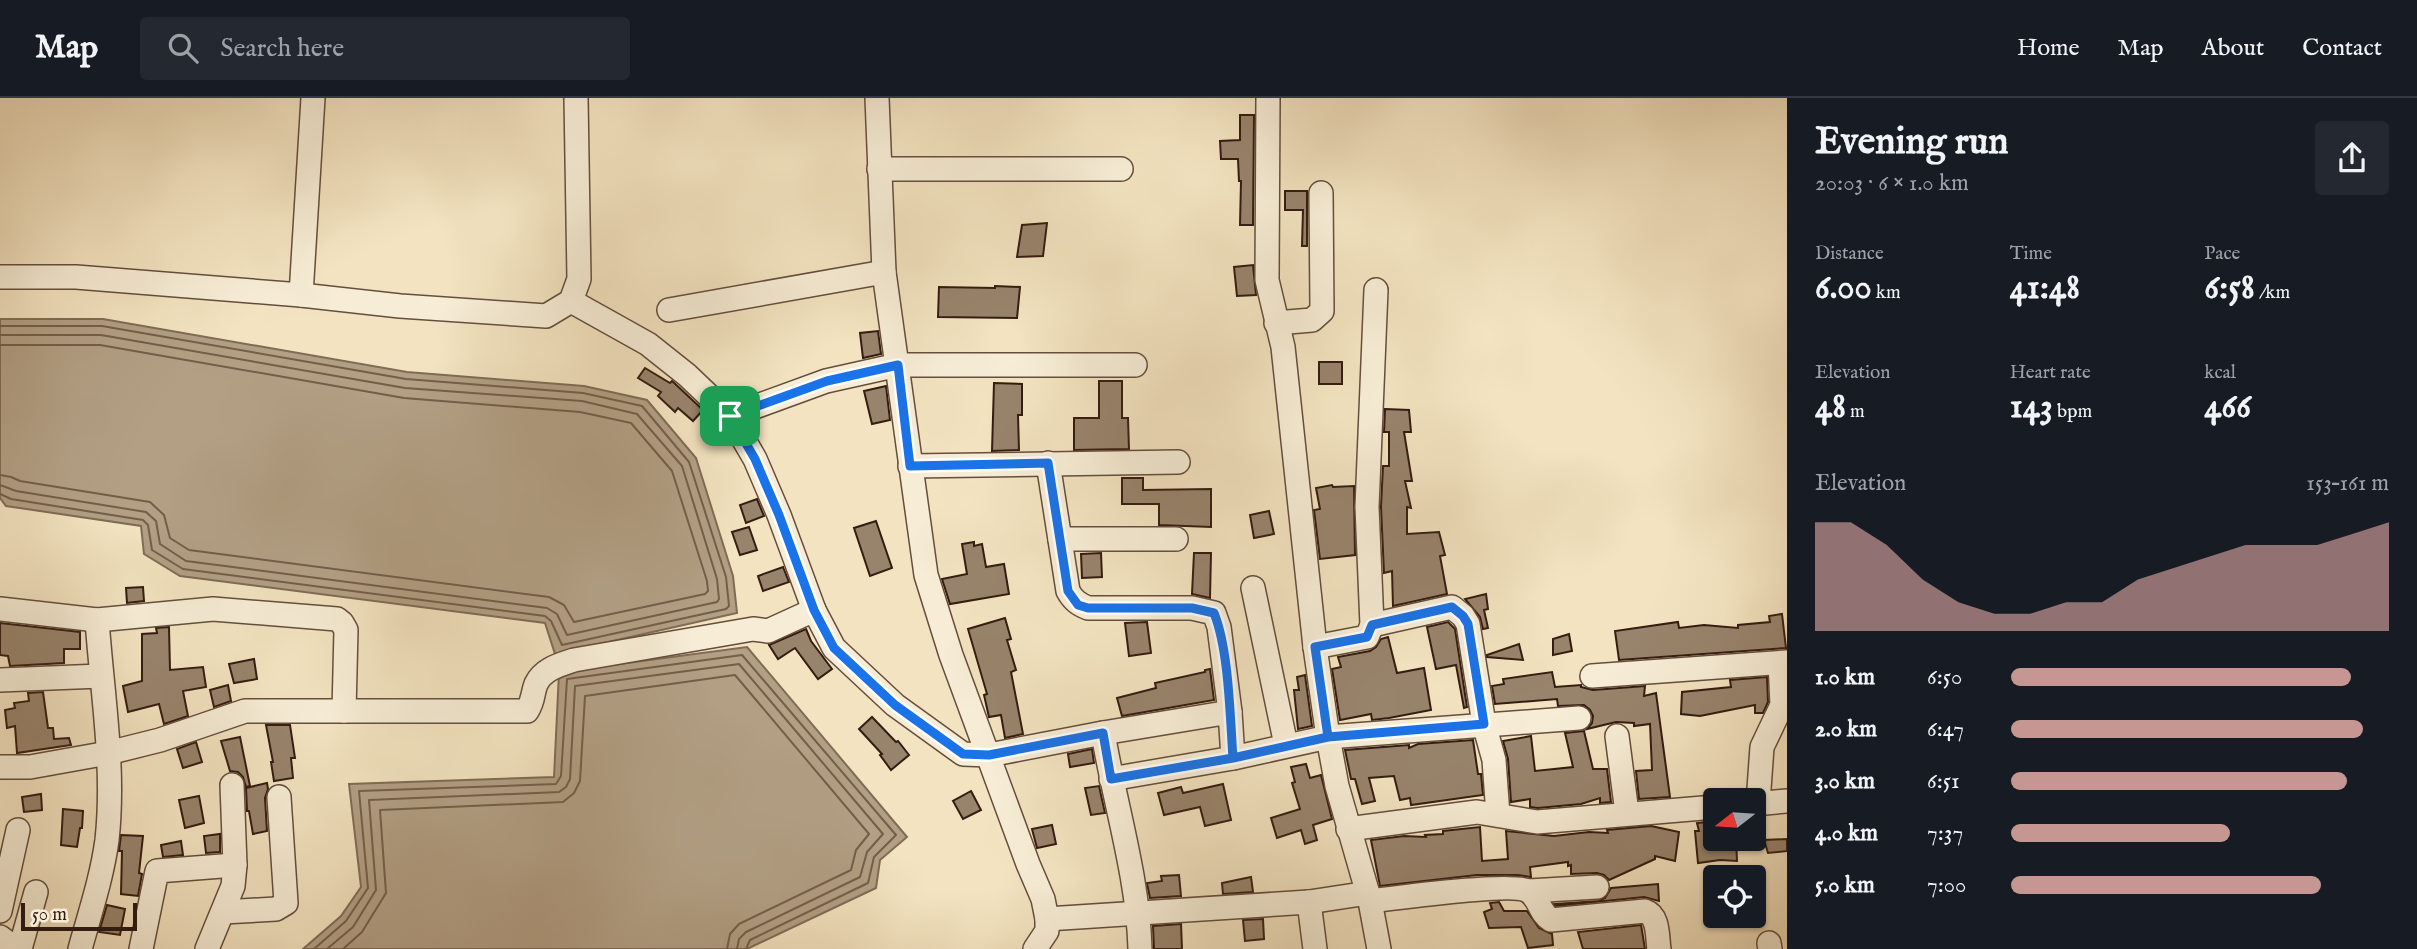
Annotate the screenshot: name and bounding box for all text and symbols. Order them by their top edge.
search box [140,17,630,80]
text: Map [35,27,98,69]
icon: search [164,29,202,67]
text: Search here [220,32,344,65]
text: Home [2017,33,2080,64]
text: Map [2118,33,2164,64]
text: About [2202,33,2264,64]
text: Contact [2302,33,2382,64]
text: Evening run [1815,119,2009,167]
button: share [2315,121,2389,195]
text: 20:03 · 6 × 1.0 km [1815,169,1969,198]
text: Distance [1815,242,1884,266]
text: Time [2010,242,2052,266]
text: Pace [2204,242,2240,266]
text: 6.00 [1815,266,1872,311]
text: 41:48 [2010,266,2080,311]
text: 6:58 [2204,266,2255,311]
text: km [1872,281,1901,305]
text: /km [2255,281,2290,305]
text: Elevation [1815,361,1890,385]
text: Heart rate [2010,361,2091,385]
text: kcal [2204,361,2236,385]
text: 48 [1815,385,1846,430]
text: 143 [2010,385,2053,430]
text: 466 [2204,385,2251,430]
pin [700,386,760,446]
icon: arrive [711,397,749,435]
text: m [1846,400,1865,424]
text: bpm [2053,400,2092,424]
text: Elevation [1815,469,1906,498]
text: 153–161 m [2306,469,2389,498]
text: 1.0 km [1815,663,1875,692]
text: 6:50 [1927,663,1962,692]
text: 2.0 km [1815,715,1877,744]
text: 6:47 [1927,715,1964,744]
text: 3.0 km [1815,767,1875,796]
text: 6:51 [1927,767,1960,796]
north arrow [1703,788,1766,850]
map controls [1703,788,1766,928]
text: 4.0 km [1815,819,1878,848]
text: 7:37 [1927,819,1963,848]
button: locate [1703,865,1766,928]
text: 5.0 km [1815,871,1875,900]
text: 7:00 [1927,871,1966,900]
scale bar [21,900,136,932]
text: 50 m [32,903,67,927]

